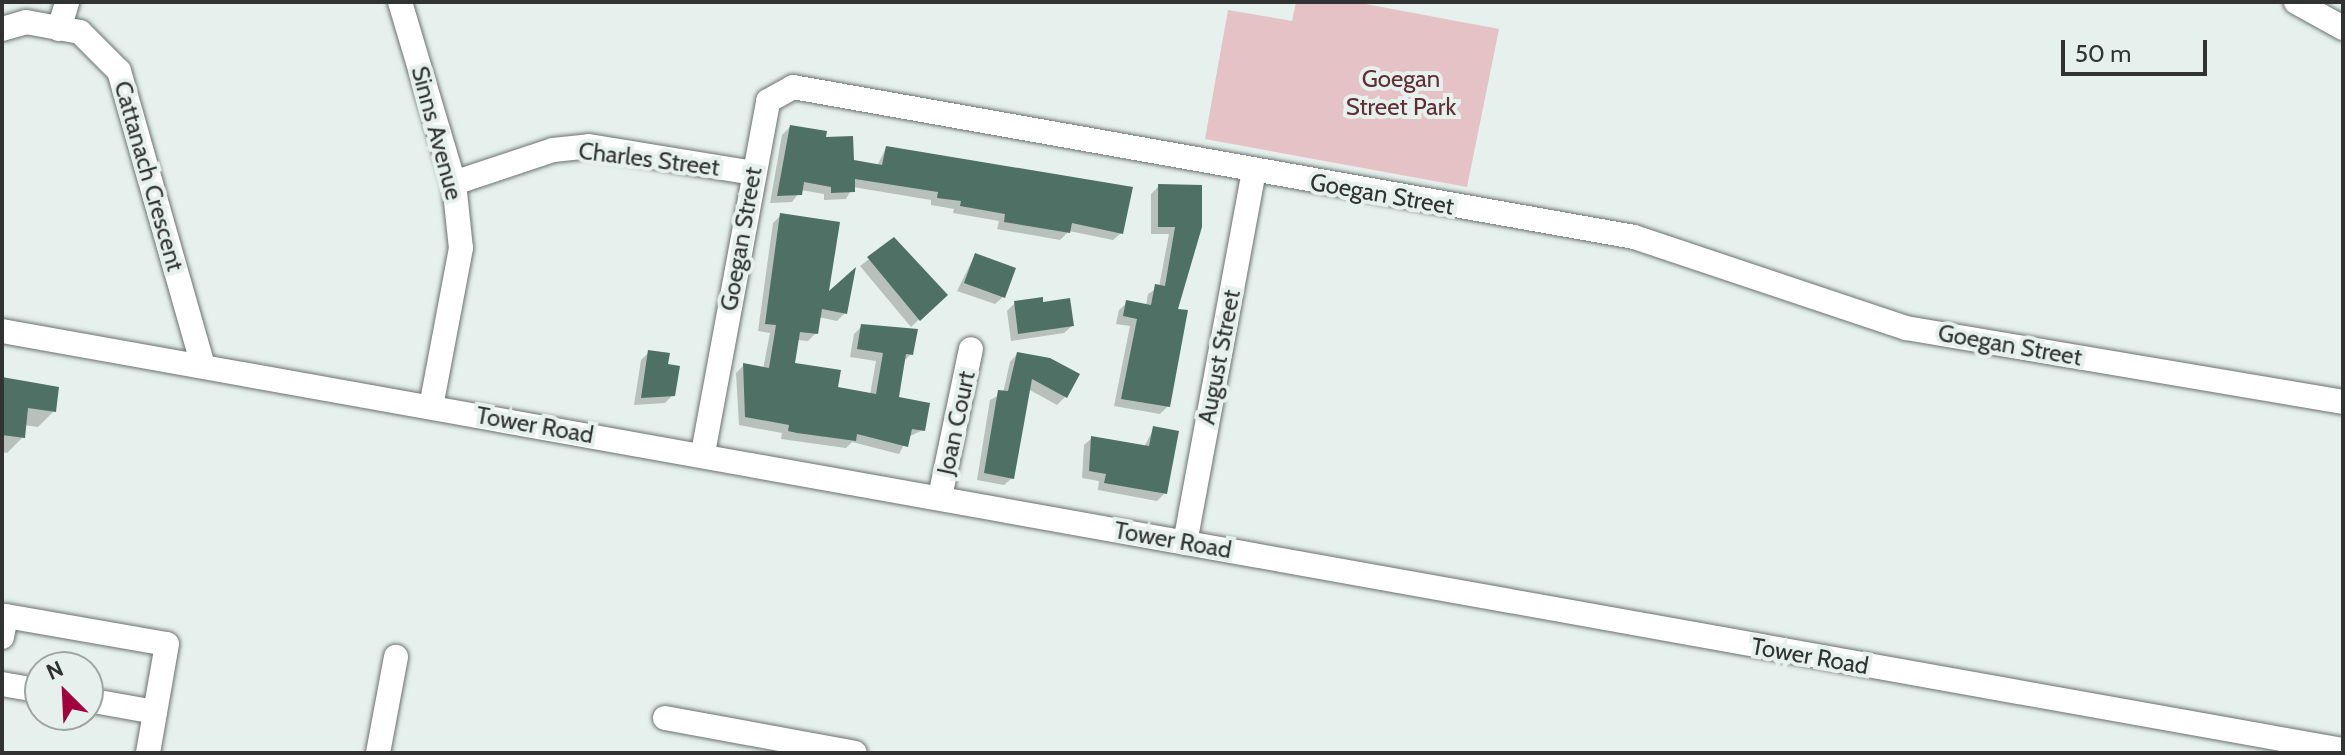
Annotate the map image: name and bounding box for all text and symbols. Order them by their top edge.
scale bar [2065,24,2211,74]
text: 50 m [2075,39,2131,68]
street label: Sinns Avenue [405,63,469,203]
park label: Goegan Street Park [1346,65,1456,121]
street label: Cattanach Crescent [108,78,190,274]
street label: Charles Street [577,136,721,182]
street label: Goegan Street [714,165,768,313]
street label: Goegan Street [1308,167,1456,221]
street label: August Street [1192,287,1246,427]
street label: Goegan Street [1936,318,2084,372]
street label: Joan Court [931,369,981,477]
street label: Tower Road [474,401,596,449]
street label: Tower Road [1112,516,1234,564]
street label: Tower Road [1749,632,1871,680]
north arrow [24,651,104,731]
text: N [42,655,67,686]

